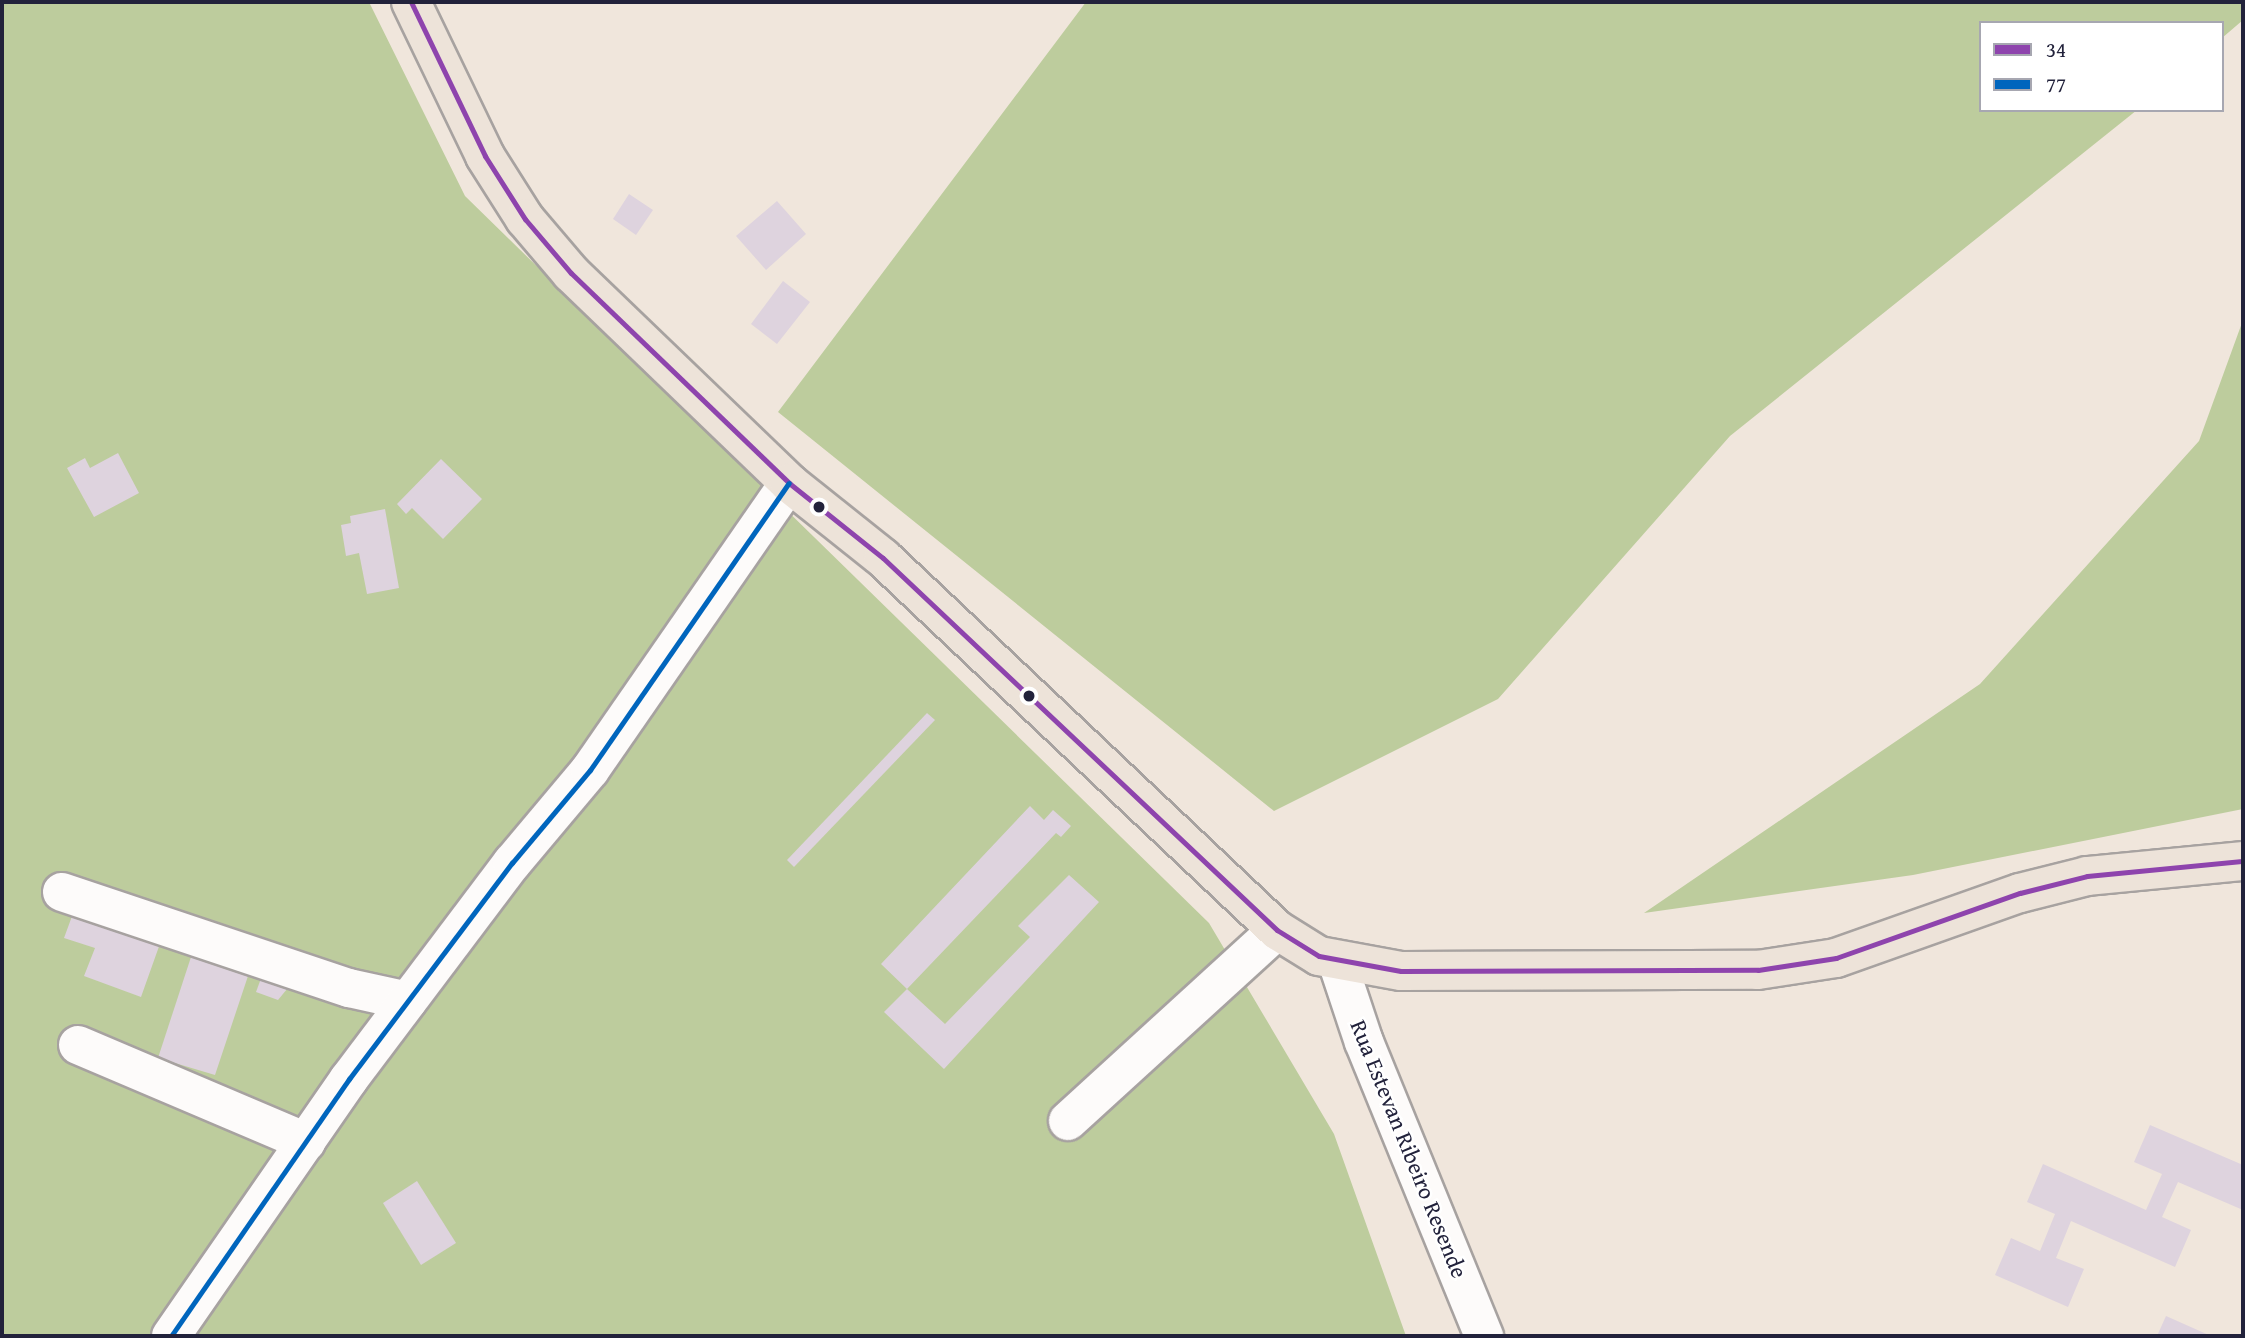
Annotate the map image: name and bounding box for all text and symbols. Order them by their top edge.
legend [1979,21,2224,112]
text: 34 [2046,34,2066,65]
text: 77 [2046,69,2066,100]
unlabelled marker [812,500,826,514]
unlabelled marker [1022,689,1036,703]
street label: Rua Estevan Ribeiro Resende [1345,1016,1473,1282]

